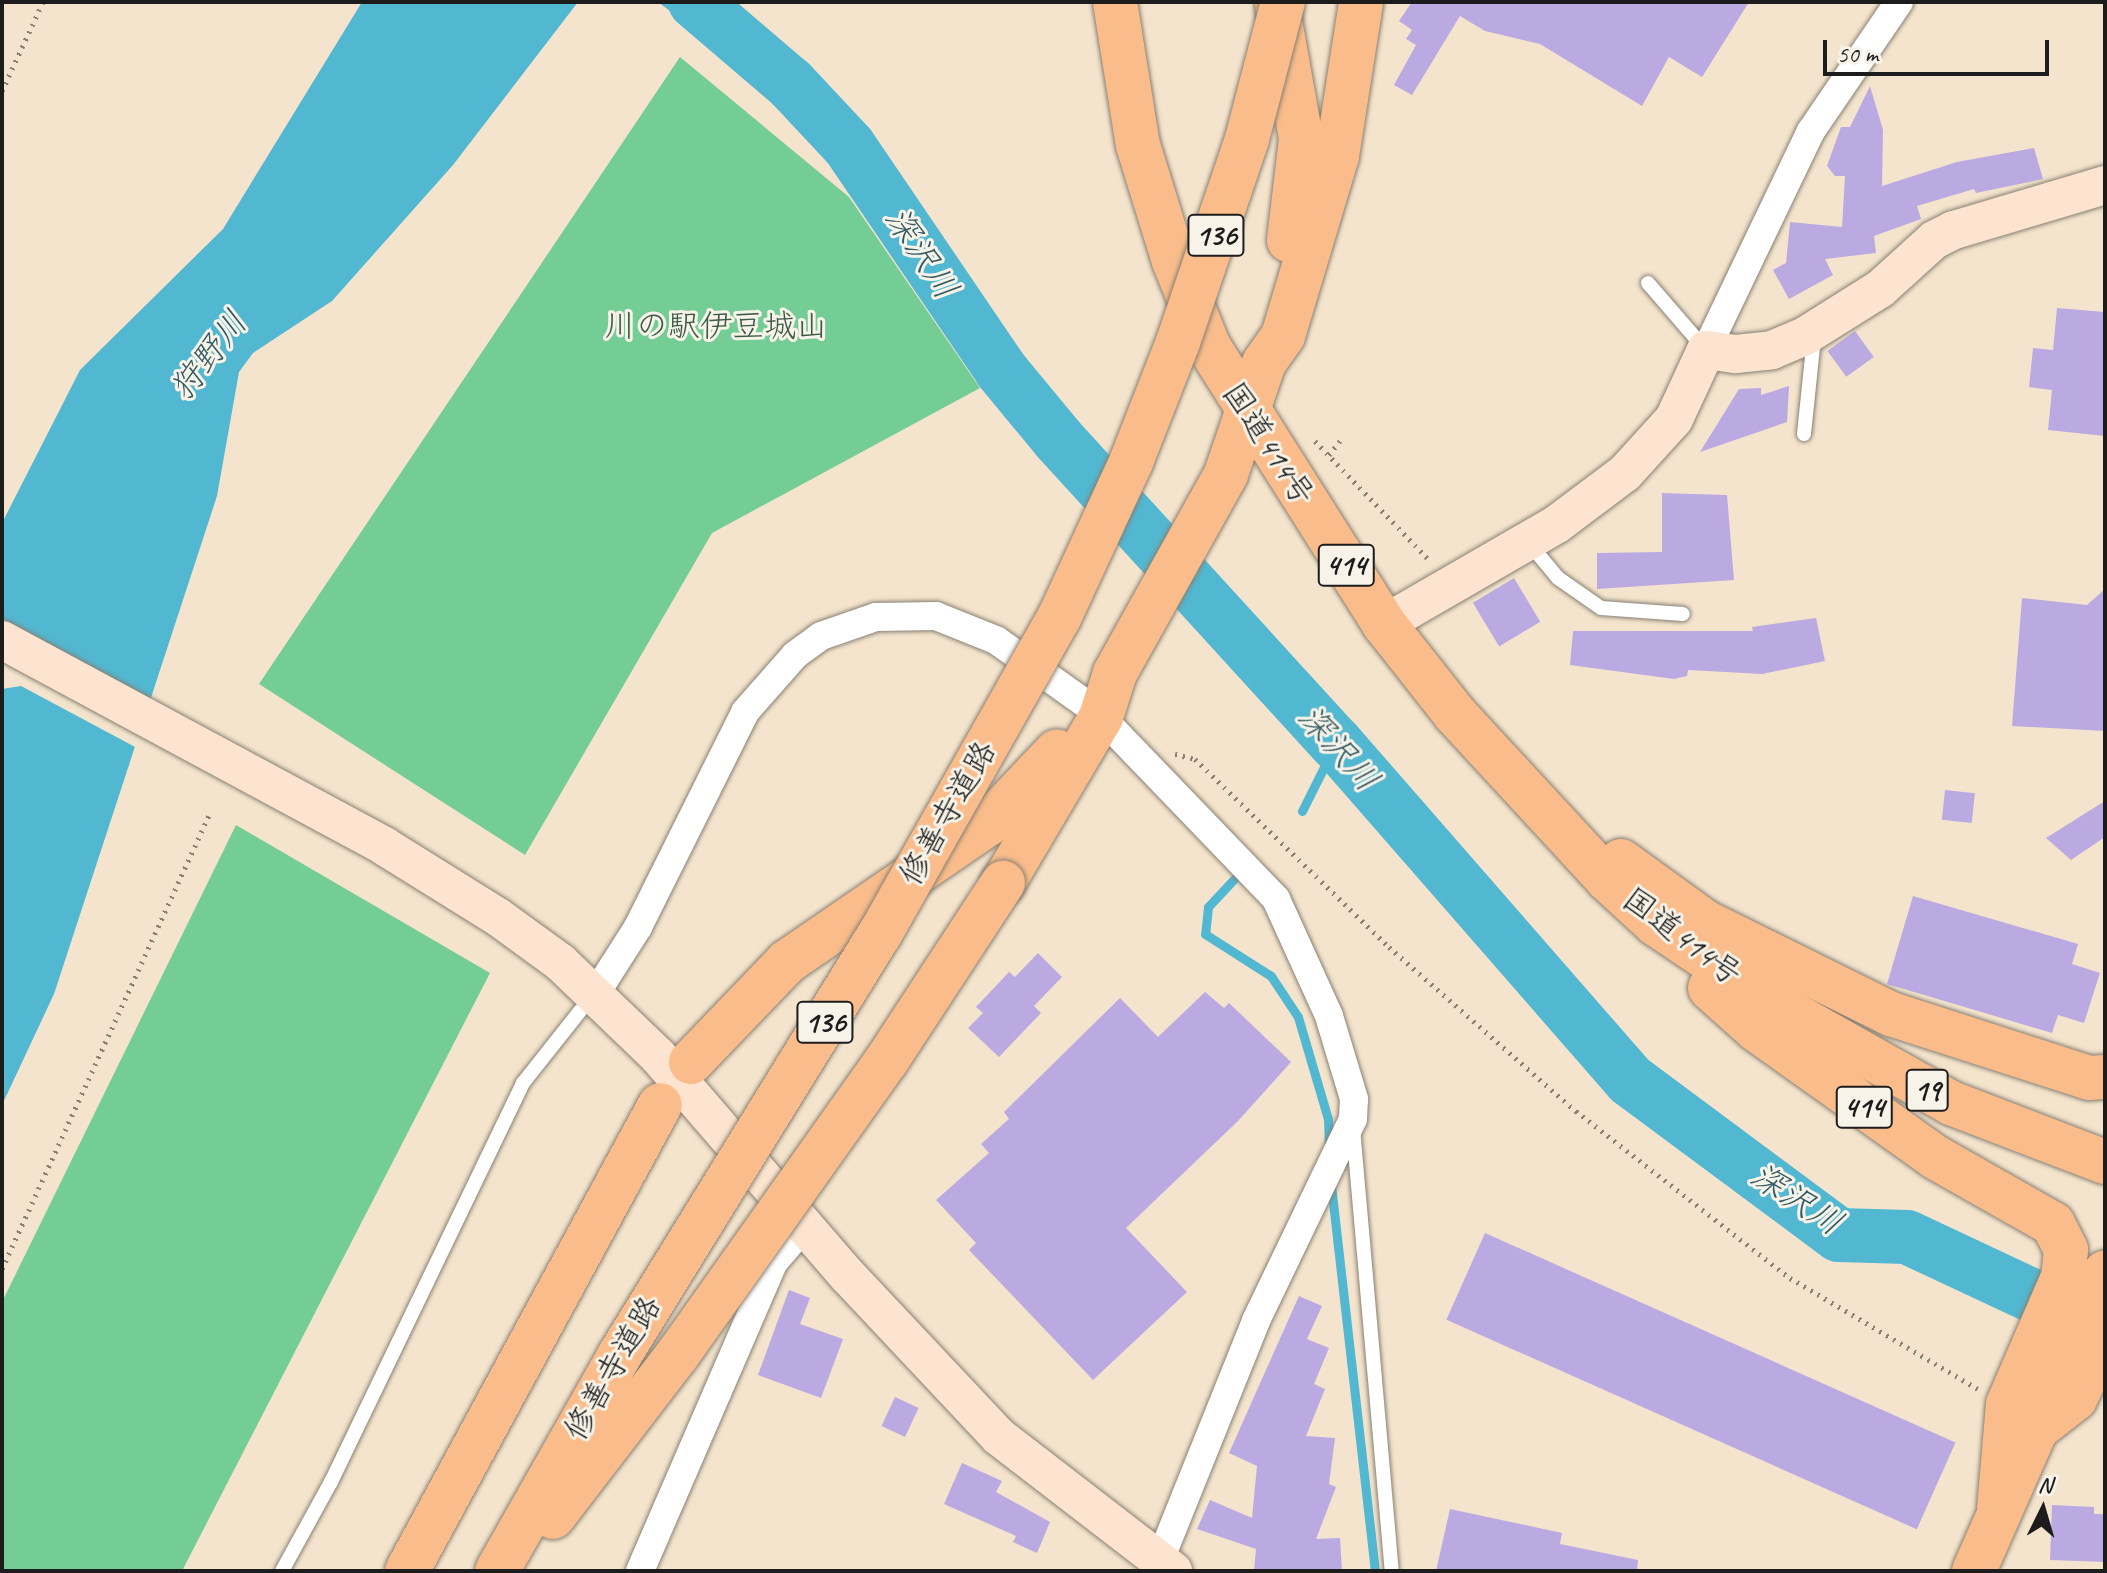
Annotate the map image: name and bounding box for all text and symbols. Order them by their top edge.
scale bar [1827,24,2053,74]
text: 50 m [1837,39,1878,69]
water label: 深沢川 [877,199,967,307]
road number: 136 [1186,209,1246,261]
water label: 狩野川 [161,302,255,408]
park label: 川の駅伊豆城山 [604,307,828,345]
street label: 国道414号 [1214,375,1322,513]
road number: 414 [1316,539,1376,591]
water label: 深沢川 [1290,696,1388,800]
street label: 修善寺道路 [891,734,1005,892]
street label: 国道414号 [1615,880,1749,994]
road number: 136 [795,996,855,1048]
road number: 19 [1905,1064,1949,1116]
road number: 414 [1834,1081,1894,1133]
water label: 深沢川 [1743,1154,1851,1244]
street label: 修善寺道路 [556,1289,670,1447]
north arrow [2003,1469,2083,1549]
text: N [2037,1471,2053,1500]

